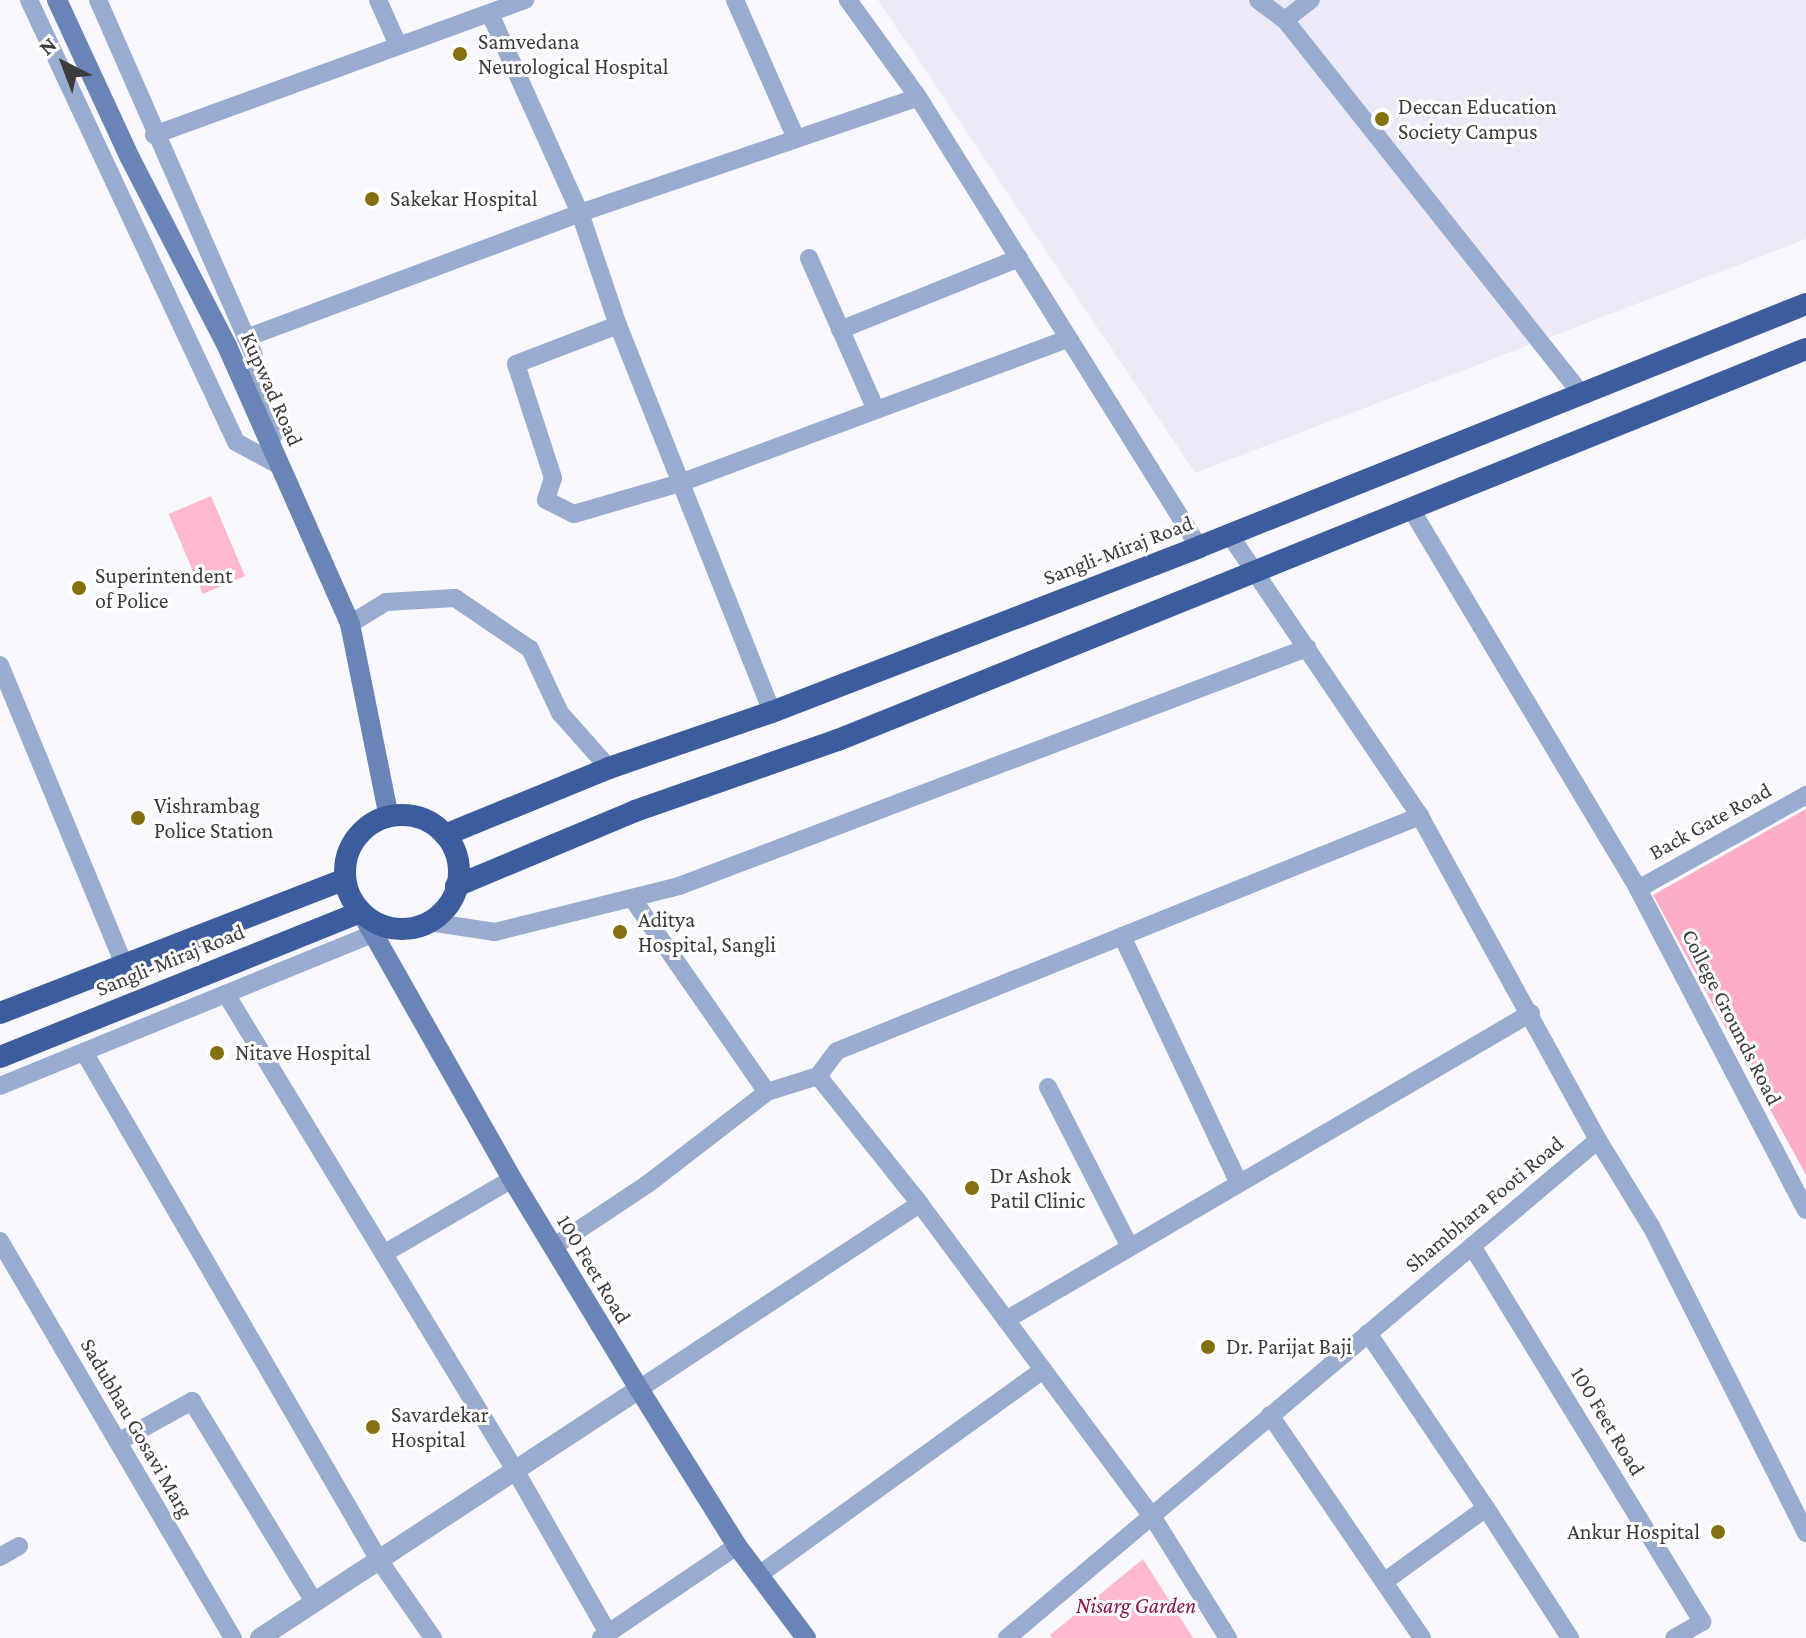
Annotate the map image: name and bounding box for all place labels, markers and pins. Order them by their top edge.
place label: Samvedana Neurological Hospital [478,28,669,80]
marker: Samvedana Neurological Hospital [449,43,471,65]
place label: Deccan Education Society Campus [1398,93,1557,144]
marker: Deccan Education Society Campus [1373,110,1391,128]
place label: Sakekar Hospital [390,186,537,212]
marker: Sakekar Hospital [361,188,383,210]
place label: Superintendent of Police [95,562,233,614]
marker: Superintendent of Police [70,579,88,597]
place label: Vishrambag Police Station [154,792,273,844]
marker: Vishrambag Police Station [129,809,147,827]
place label: Aditya Hospital, Sangli [638,906,776,958]
marker: Aditya Hospital, Sangli [609,921,631,943]
place label: Nitave Hospital [235,1040,371,1066]
marker: Nitave Hospital [206,1042,228,1064]
place label: Dr Ashok Patil Clinic [990,1162,1085,1214]
marker: Dr Ashok Patil Clinic [961,1177,983,1199]
place label: Dr. Parijat Baji [1226,1334,1352,1360]
marker: Dr. Parijat Baji [1197,1336,1219,1358]
place label: Savardekar Hospital [391,1401,489,1452]
marker: Savardekar Hospital [362,1416,384,1438]
place label: Ankur Hospital [1567,1519,1700,1545]
marker: Ankur Hospital [1707,1521,1729,1543]

